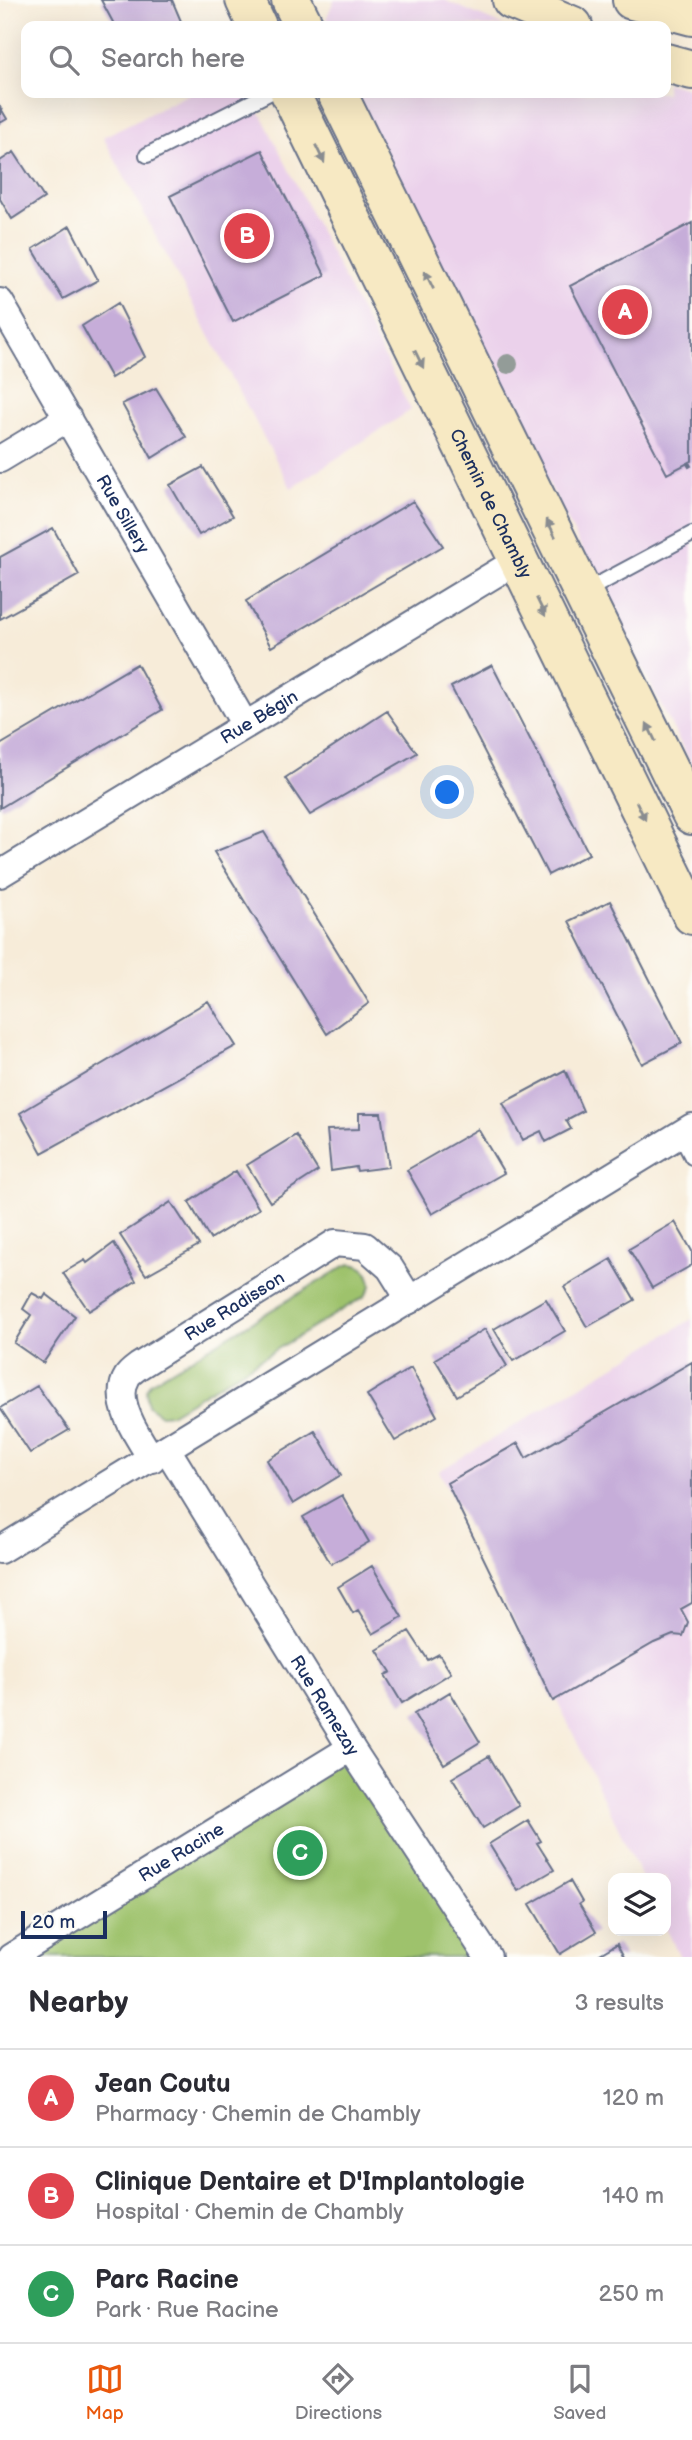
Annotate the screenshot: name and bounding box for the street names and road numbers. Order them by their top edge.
street label: Chemin de Chambly [445,426,536,583]
street label: Rue Sillery [91,471,154,558]
street label: Rue Bégin [217,686,302,749]
street label: Rue Radisson [181,1267,289,1346]
street label: Rue Ramezay [286,1652,364,1760]
street label: Rue Racine [135,1818,228,1887]

